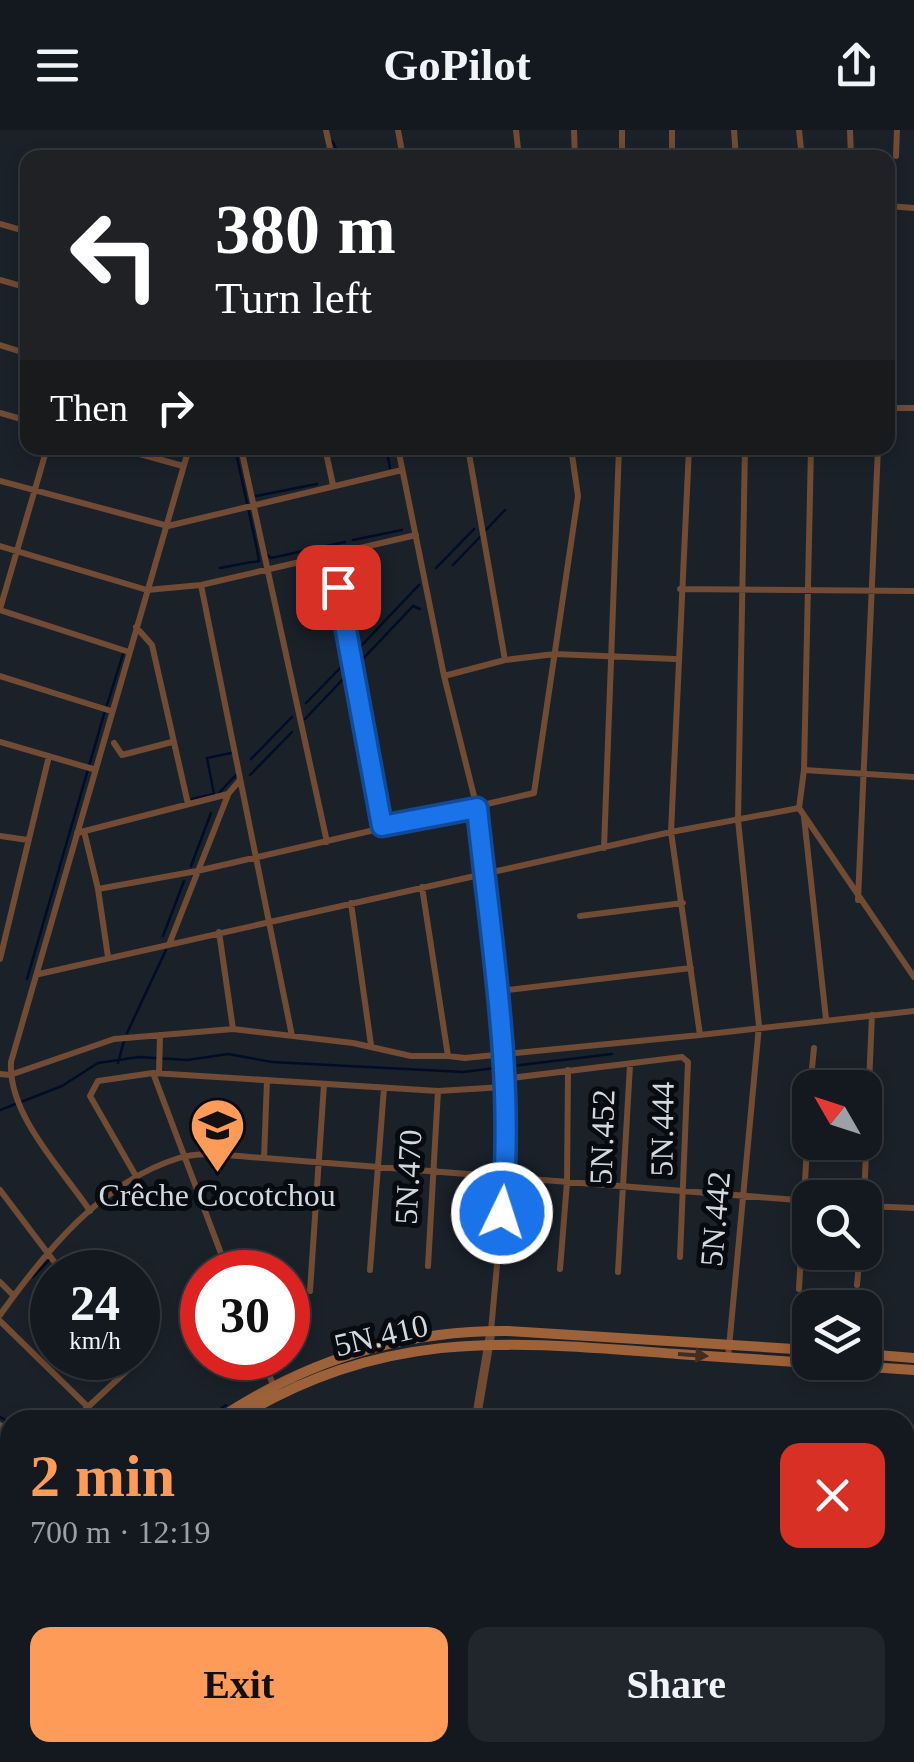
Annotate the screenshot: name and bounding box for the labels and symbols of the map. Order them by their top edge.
pin [296,545,381,630]
north arrow [792,1070,882,1160]
street label: 5N.444 [643,1081,681,1177]
street label: 5N.452 [582,1089,622,1185]
school or university icon: Crêche Cocotchou [187,1096,247,1175]
street label: 5N.470 [388,1129,428,1225]
position arrow [450,1161,554,1265]
street label: 5N.442 [693,1170,737,1268]
place label: Crêche Cocotchou [98,1177,336,1213]
speed limit sign: 30 [180,1250,310,1380]
street label: 5N.410 [331,1307,431,1363]
one-way arrow [677,1347,709,1363]

